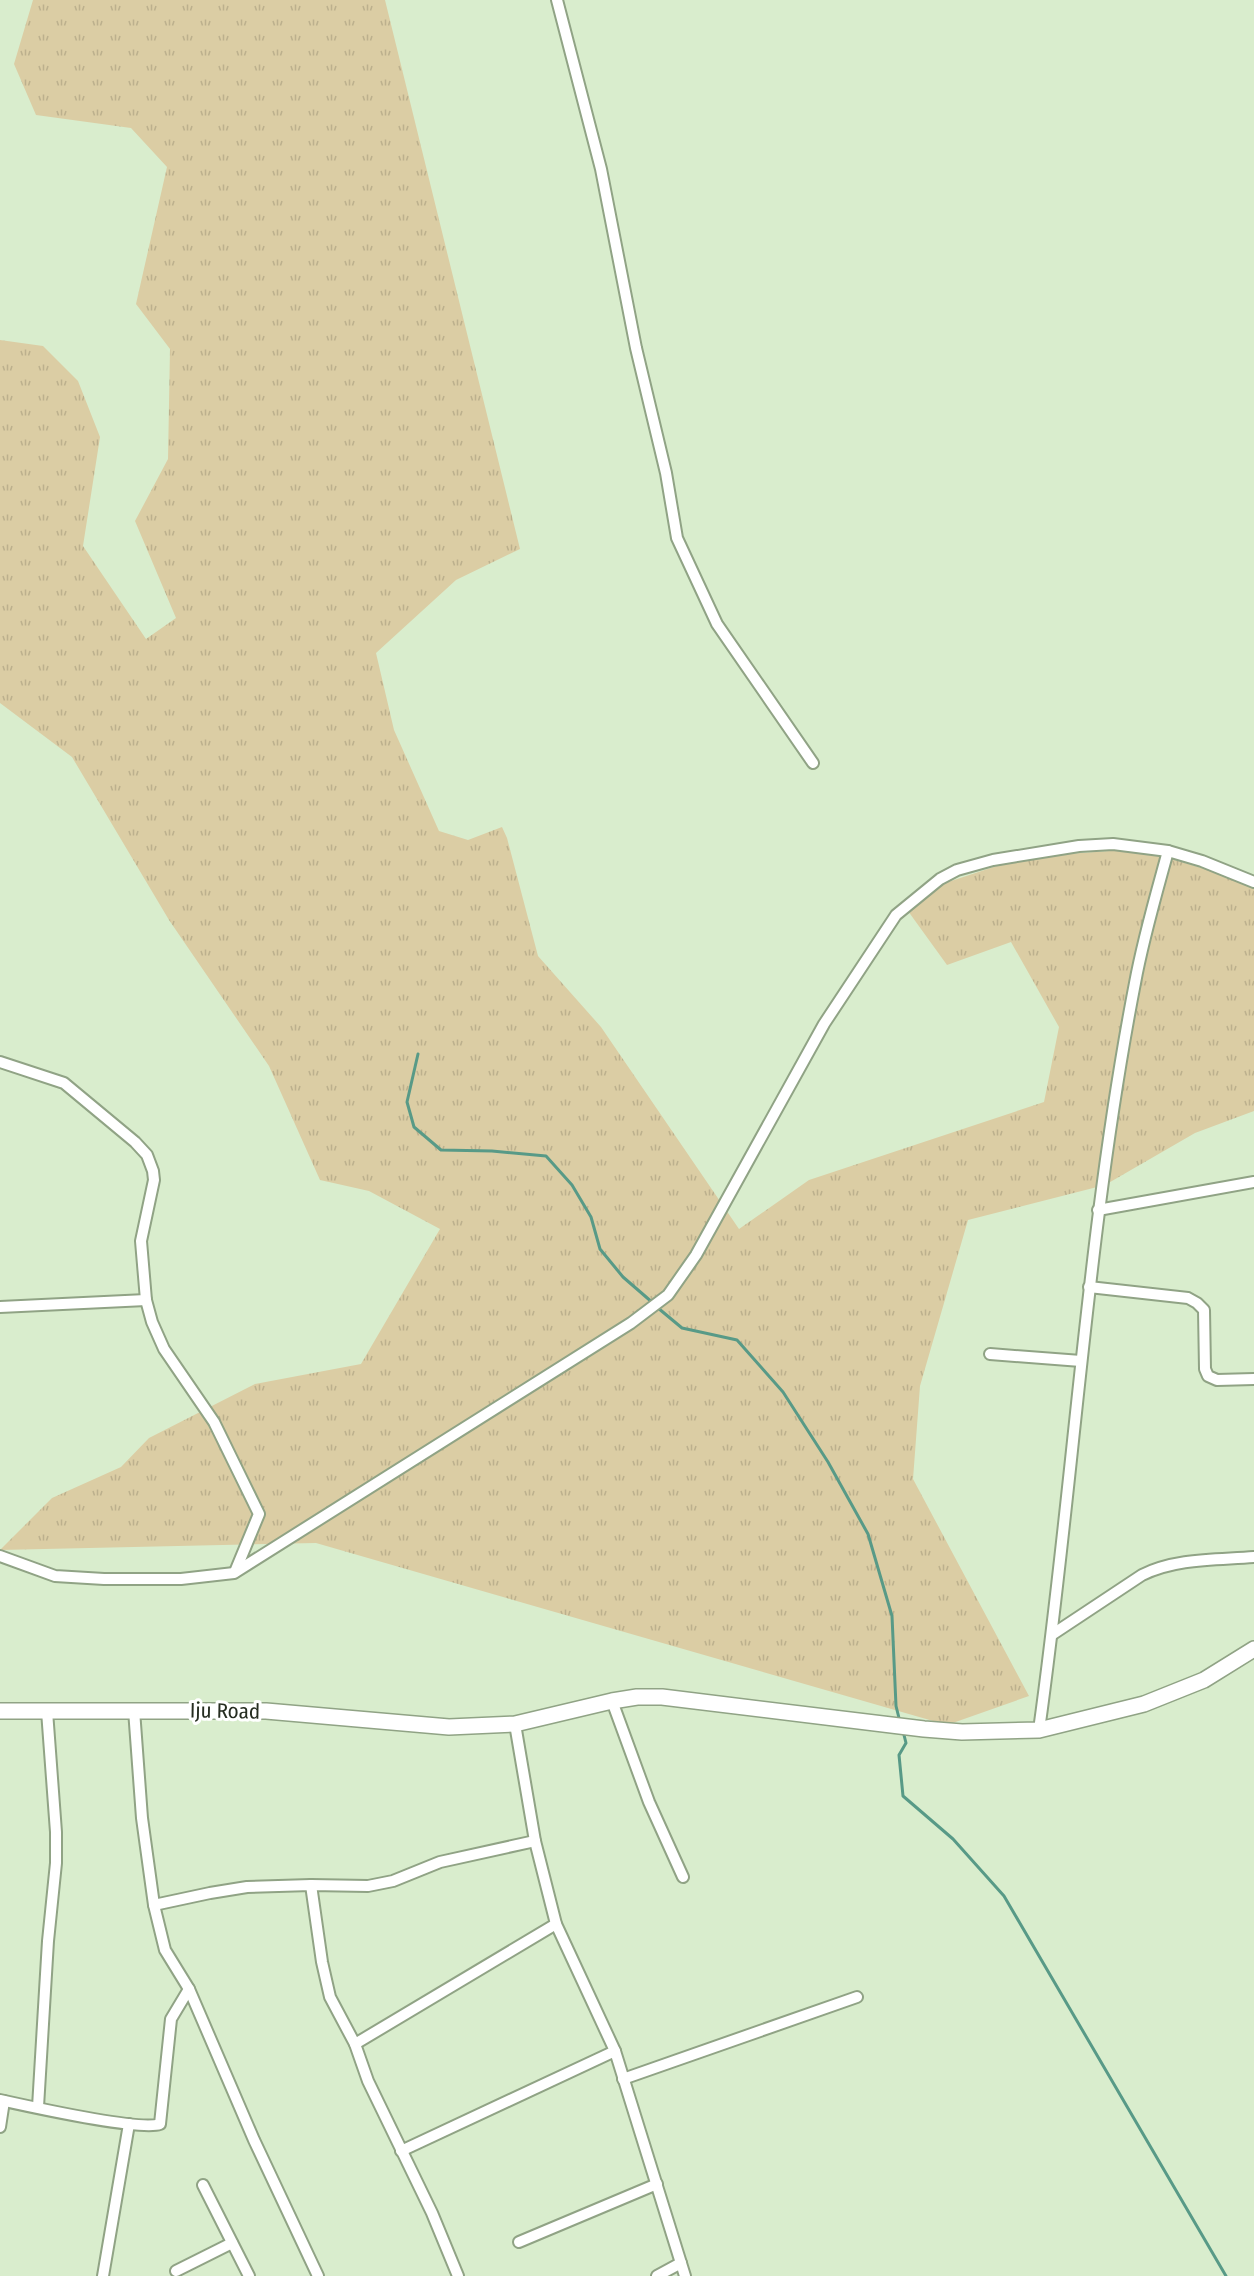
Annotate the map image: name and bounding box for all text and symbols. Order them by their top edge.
street label: Iju Road [190,1697,260,1725]

